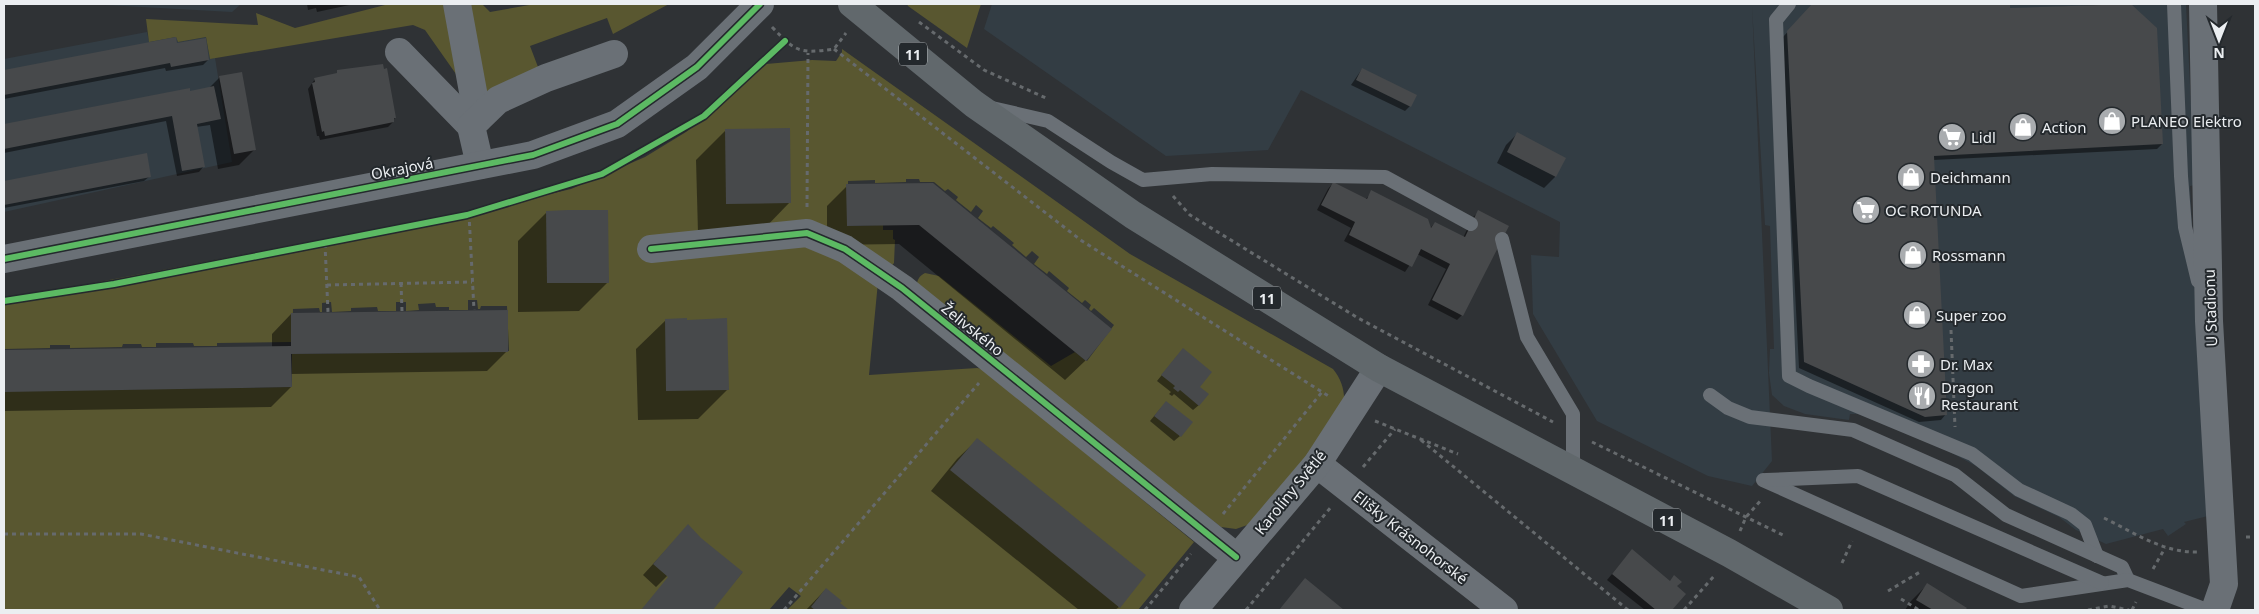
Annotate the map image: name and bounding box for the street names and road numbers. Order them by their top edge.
road number: 11 [899,42,927,66]
street label: Okrajová [369,152,435,184]
street label: U Stadionu [2199,269,2221,347]
road number: 11 [1253,286,1281,310]
street label: Želivského [938,298,1008,360]
street label: Karolíny Světlé [1250,446,1330,538]
street label: Elišky Krásnohorské [1350,486,1472,588]
road number: 11 [1653,508,1681,532]

